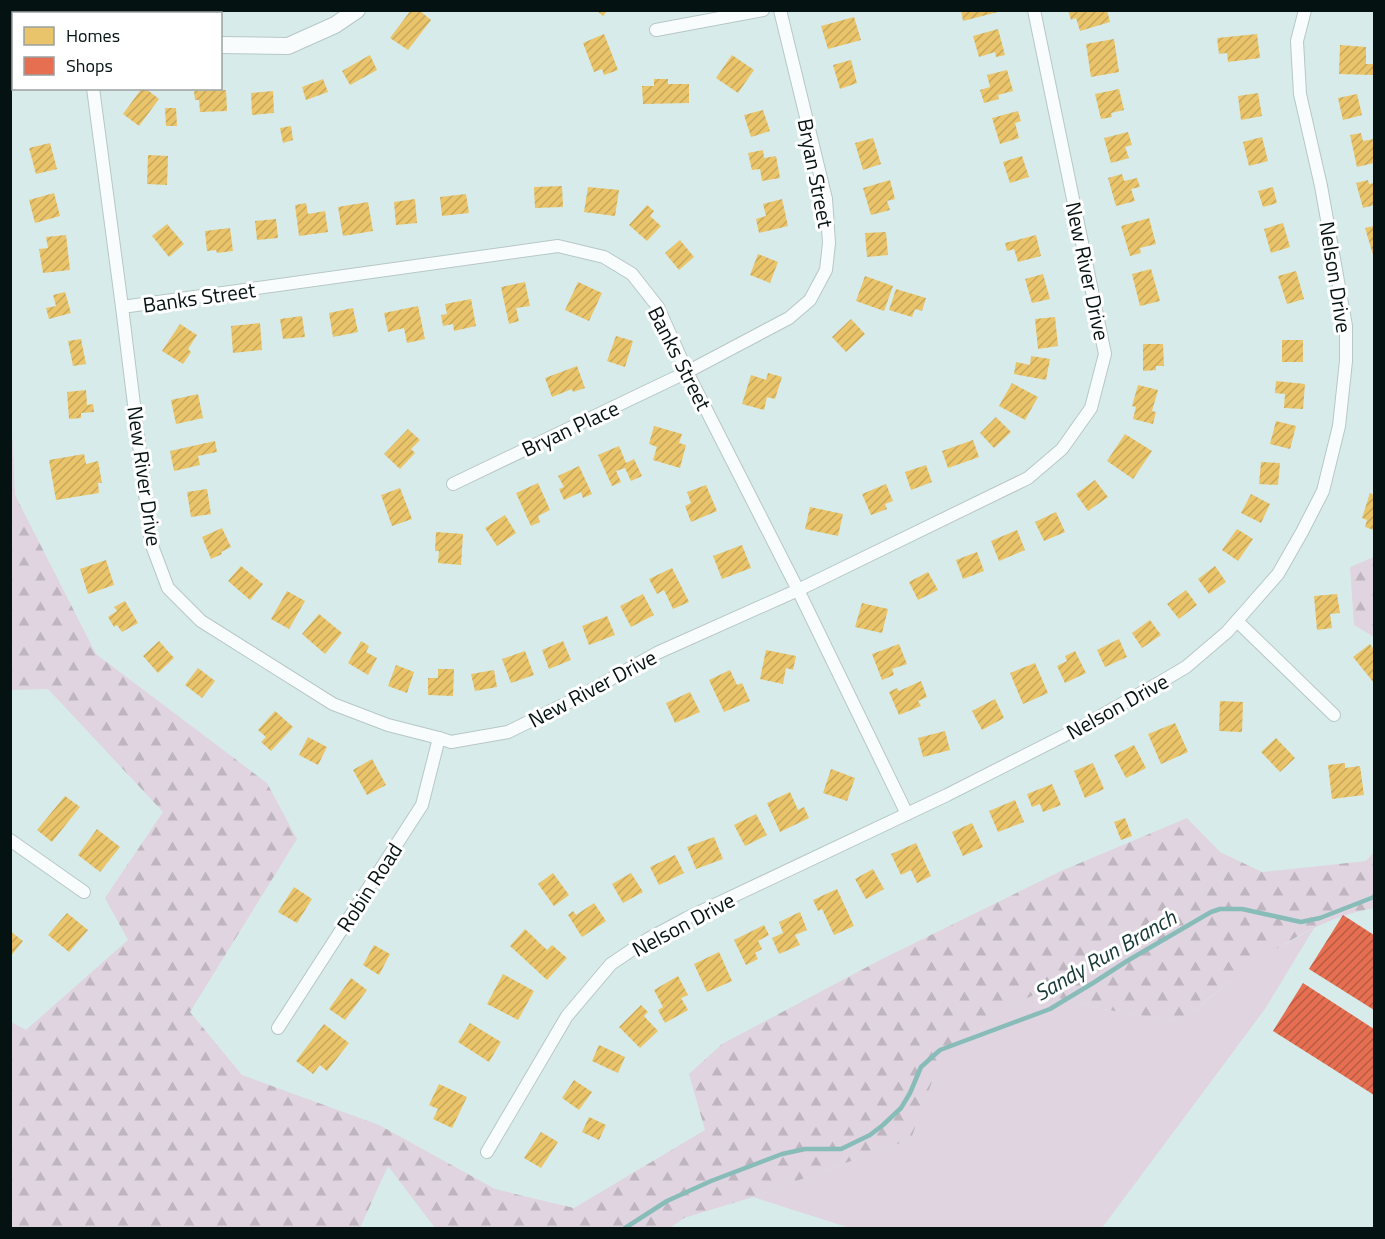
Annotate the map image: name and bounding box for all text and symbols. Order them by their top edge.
legend [12,12,222,90]
text: Homes [66,22,120,49]
text: Shops [66,52,113,79]
street label: Bryan Street [790,116,842,231]
street label: New River Drive [1058,199,1118,343]
street label: Nelson Drive [1311,219,1361,335]
street label: Banks Street [141,273,258,321]
street label: Banks Street [640,300,720,416]
street label: Bryan Place [516,392,624,464]
street label: New River Drive [119,404,171,548]
street label: New River Drive [522,641,662,735]
street label: Nelson Drive [1060,665,1174,747]
street label: Robin Road [328,836,410,938]
street label: Nelson Drive [626,884,740,964]
water label: Sandy Run Branch [1028,900,1183,1010]

